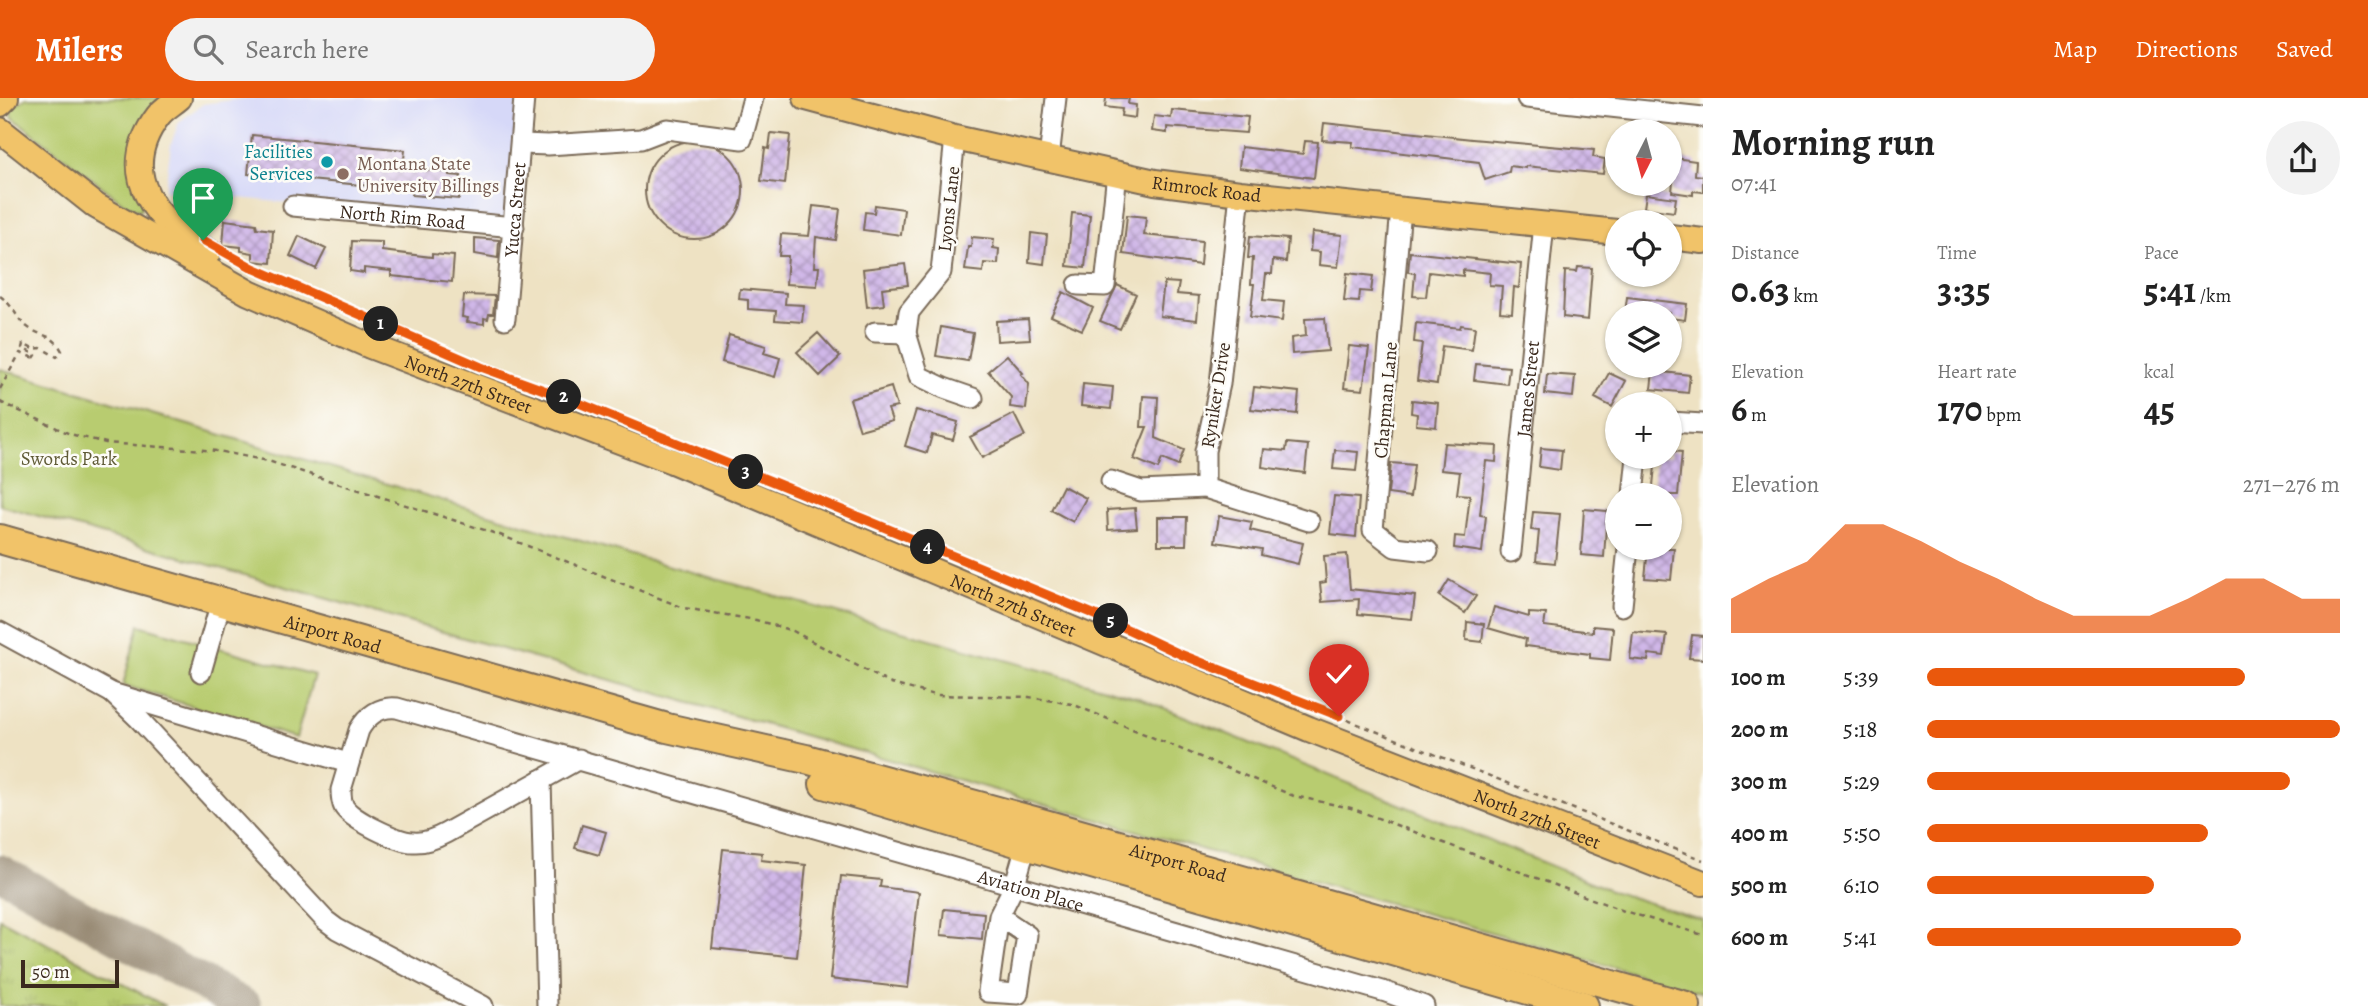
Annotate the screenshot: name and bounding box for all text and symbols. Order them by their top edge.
search box [165,18,655,81]
text: Milers [35,27,123,72]
icon: search [189,30,227,68]
text: Search here [245,32,369,67]
text: Map [2053,33,2097,65]
text: Directions [2135,33,2238,65]
text: Saved [2276,33,2333,65]
text: Morning run [1731,116,1935,168]
north arrow [1605,119,1682,196]
map controls [1605,119,1682,560]
button: share [2266,121,2340,195]
place label: Facilities Services [244,139,313,187]
place label: Montana State University Billings [357,151,499,199]
marker: Facilities Services [319,154,335,170]
street label: Yucca Street [498,161,532,259]
street label: Lyons Lane [932,165,966,253]
marker: Montana State University Billings [335,166,351,182]
pin [173,168,233,240]
text: 07:41 [1731,168,1777,199]
street label: Rimrock Road [1150,170,1263,209]
icon: arrive [184,179,222,217]
street label: North Rim Road [338,198,467,236]
button: locate [1605,210,1682,287]
text: Distance [1731,240,1799,266]
text: Time [1937,240,1977,266]
text: Pace [2144,240,2179,266]
text: 0.63 [1731,266,1790,314]
text: 3:35 [1937,266,1991,314]
text: 5:41 [2144,266,2196,314]
text: km [1790,283,1819,309]
text: /km [2196,283,2231,309]
button: layers [1605,301,1682,378]
pin: 1 [364,306,398,342]
text: 1 [377,310,384,336]
street label: James Street [1511,339,1546,438]
street label: Ryniker Drive [1195,340,1237,450]
street label: Chapman Lane [1368,341,1404,460]
street label: North 27th Street [401,348,536,420]
text: Elevation [1731,359,1804,385]
text: Heart rate [1937,359,2017,385]
text: kcal [2144,359,2174,385]
pin: 2 [546,380,582,414]
text: 2 [559,383,568,409]
text: 6 [1731,385,1747,433]
text: 170 [1937,385,1982,433]
text: 45 [2144,385,2175,433]
button: + [1605,392,1682,469]
text: m [1747,402,1767,428]
text: bpm [1982,402,2022,428]
park label: Swords Park [21,446,118,472]
pin: 3 [728,454,764,490]
text: 3 [741,458,750,484]
text: Elevation [1731,469,1819,500]
text: 271–276 m [2243,469,2340,500]
button: − [1605,483,1682,560]
pin: 4 [911,530,946,564]
text: 4 [923,533,932,559]
street label: North 27th Street [946,568,1080,644]
pin: 5 [1094,603,1128,638]
text: 5 [1106,607,1115,633]
street label: Airport Road [280,608,385,661]
pin [1309,644,1369,716]
icon: check [1320,655,1358,693]
text: 100 m [1731,662,1786,693]
text: 5:39 [1843,662,1878,693]
text: 200 m [1731,714,1789,745]
text: 5:18 [1843,714,1877,745]
text: 300 m [1731,766,1787,797]
text: 5:29 [1843,766,1880,797]
street label: North 27th Street [1470,783,1604,856]
text: 400 m [1731,818,1788,849]
text: 5:50 [1843,818,1881,849]
street label: Airport Road [1126,837,1230,889]
street label: Aviation Place [974,863,1087,919]
text: 500 m [1731,870,1787,901]
text: 6:10 [1843,870,1879,901]
text: 600 m [1731,922,1788,953]
text: 5:41 [1843,922,1877,953]
scale bar [21,957,119,989]
text: 50 m [32,959,70,985]

